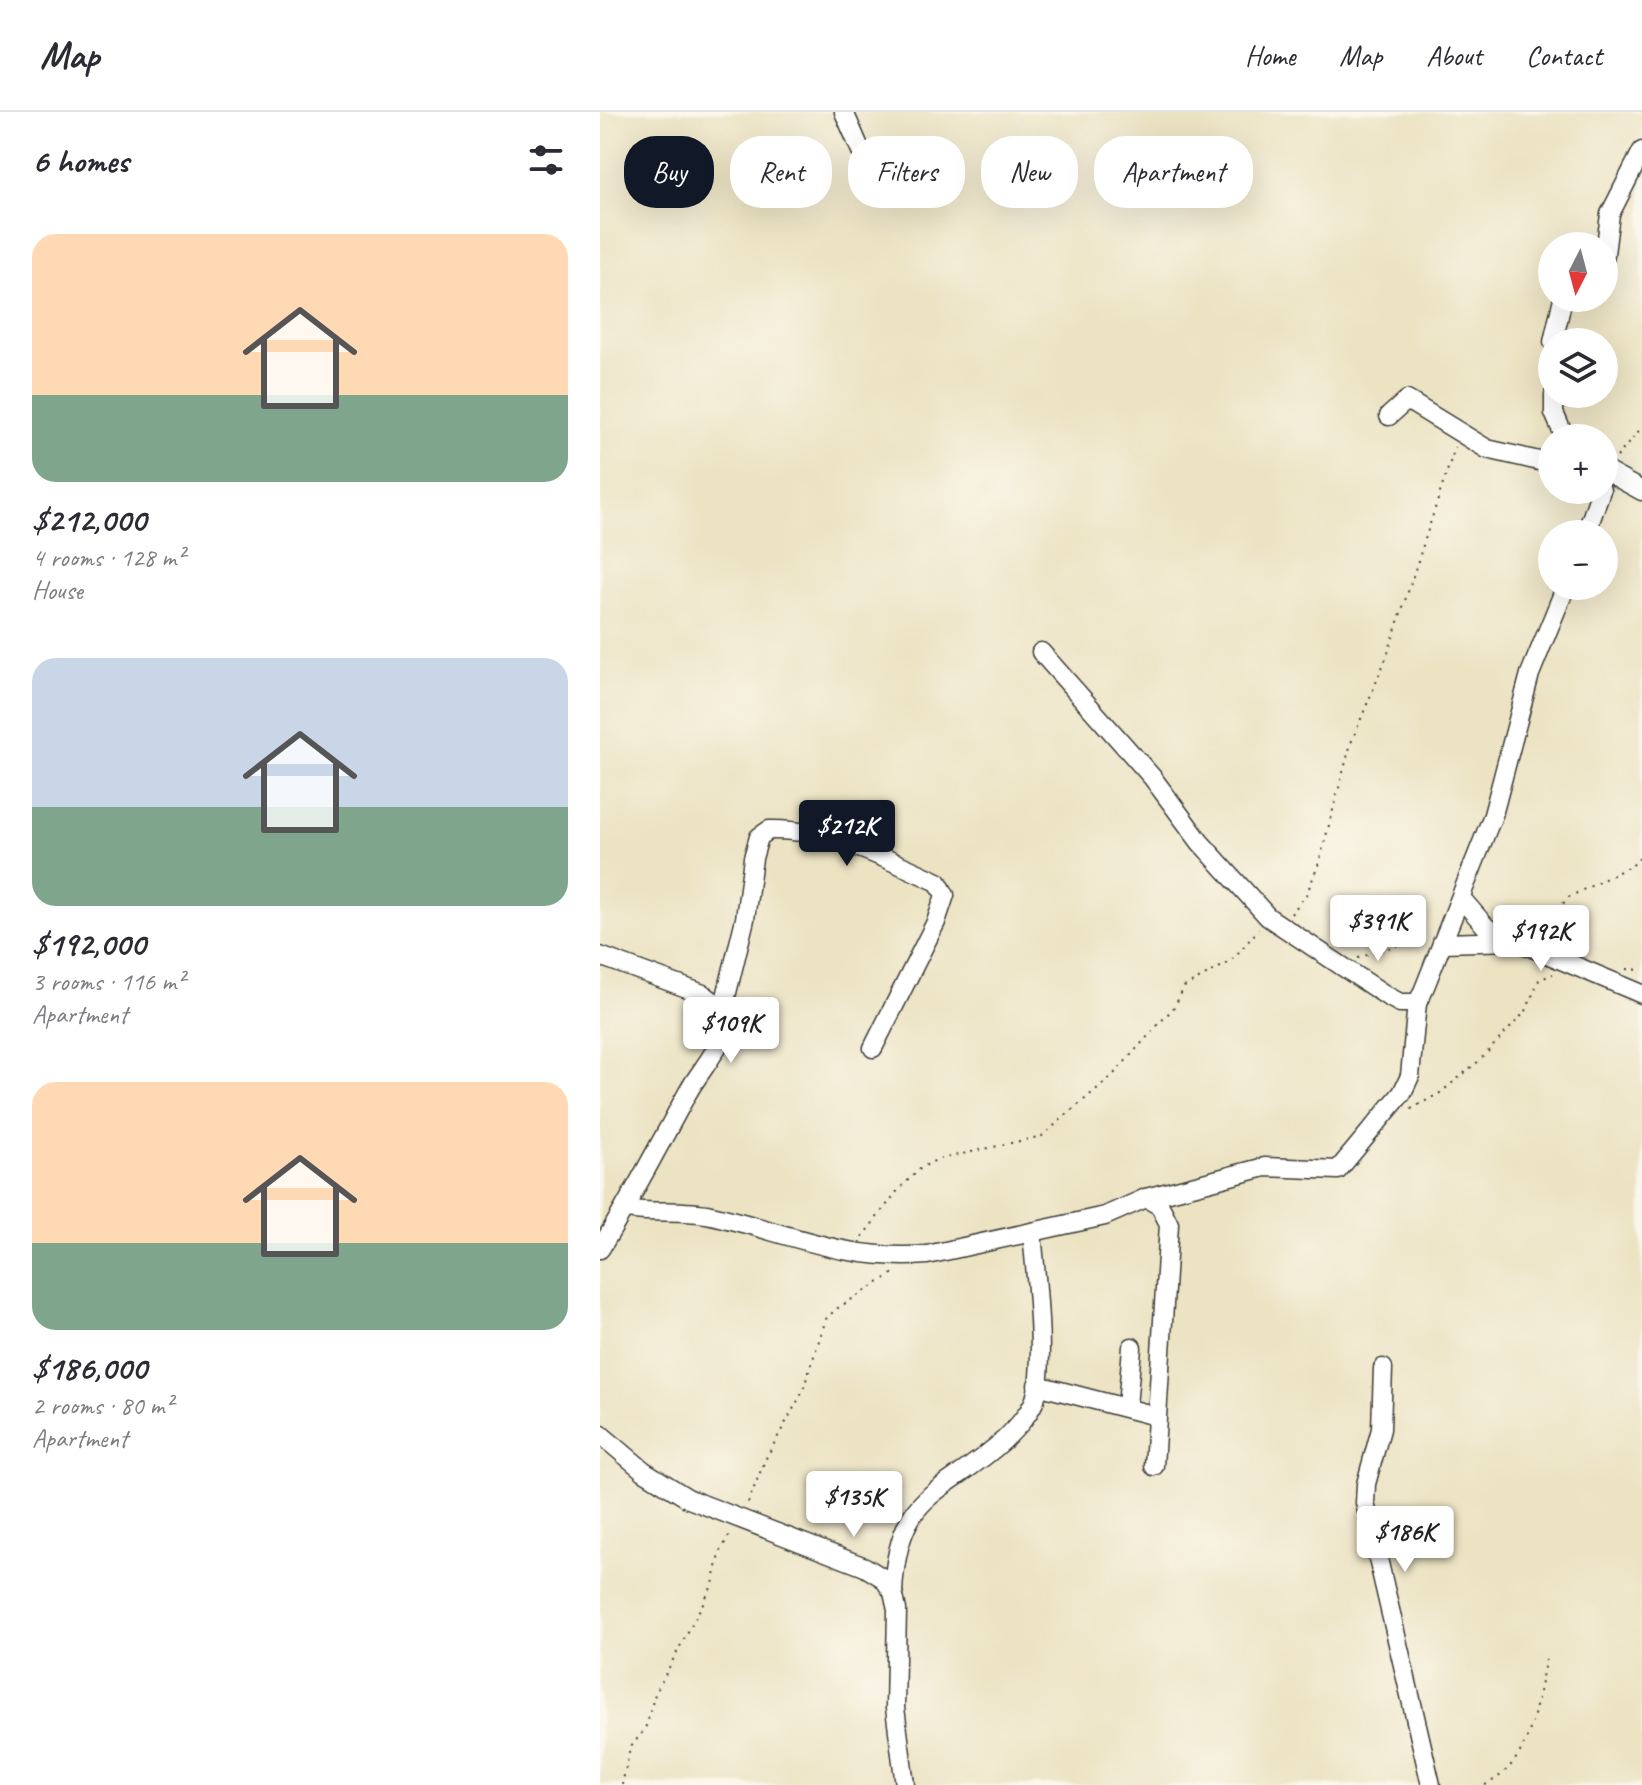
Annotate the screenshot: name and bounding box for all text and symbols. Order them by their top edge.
text: Map [40,32,99,79]
text: Home [1245,38,1295,73]
text: Map [1339,38,1382,73]
text: About [1426,38,1482,73]
text: Contact [1526,38,1602,73]
chip: Buy [624,136,714,208]
chip: Rent [730,136,832,208]
chip: Filters [848,136,965,208]
chip: New [981,136,1078,208]
chip: Apartment [1094,136,1253,208]
icon: filters [524,138,568,182]
text: 6 homes [32,139,129,182]
north arrow [1538,232,1618,312]
map controls [1538,232,1618,600]
icon: home [228,286,372,430]
button: layers [1538,328,1618,408]
button: + [1538,424,1618,504]
text: $212,000 [32,498,146,541]
button: − [1538,520,1618,600]
text: 4 rooms · 128 m² [32,541,184,574]
text: House [32,574,83,607]
icon: home [228,710,372,854]
pin: $212K [791,800,903,868]
text: $212K [817,809,877,842]
pin: $391K [1322,895,1434,963]
text: $391K [1348,904,1408,937]
pin: $192K [1485,905,1597,973]
text: $192K [1511,914,1571,947]
text: $192,000 [32,922,145,965]
text: 3 rooms · 116 m² [32,965,184,998]
pin: $109K [675,997,787,1065]
text: Apartment [32,998,128,1031]
text: $109K [701,1006,761,1039]
icon: home [228,1134,372,1278]
text: $186,000 [32,1346,147,1389]
text: 2 rooms · 80 m² [32,1389,173,1422]
text: Apartment [32,1422,128,1455]
pin: $135K [798,1471,910,1539]
text: $135K [824,1480,884,1513]
pin: $186K [1349,1506,1461,1574]
text: $186K [1375,1515,1435,1548]

